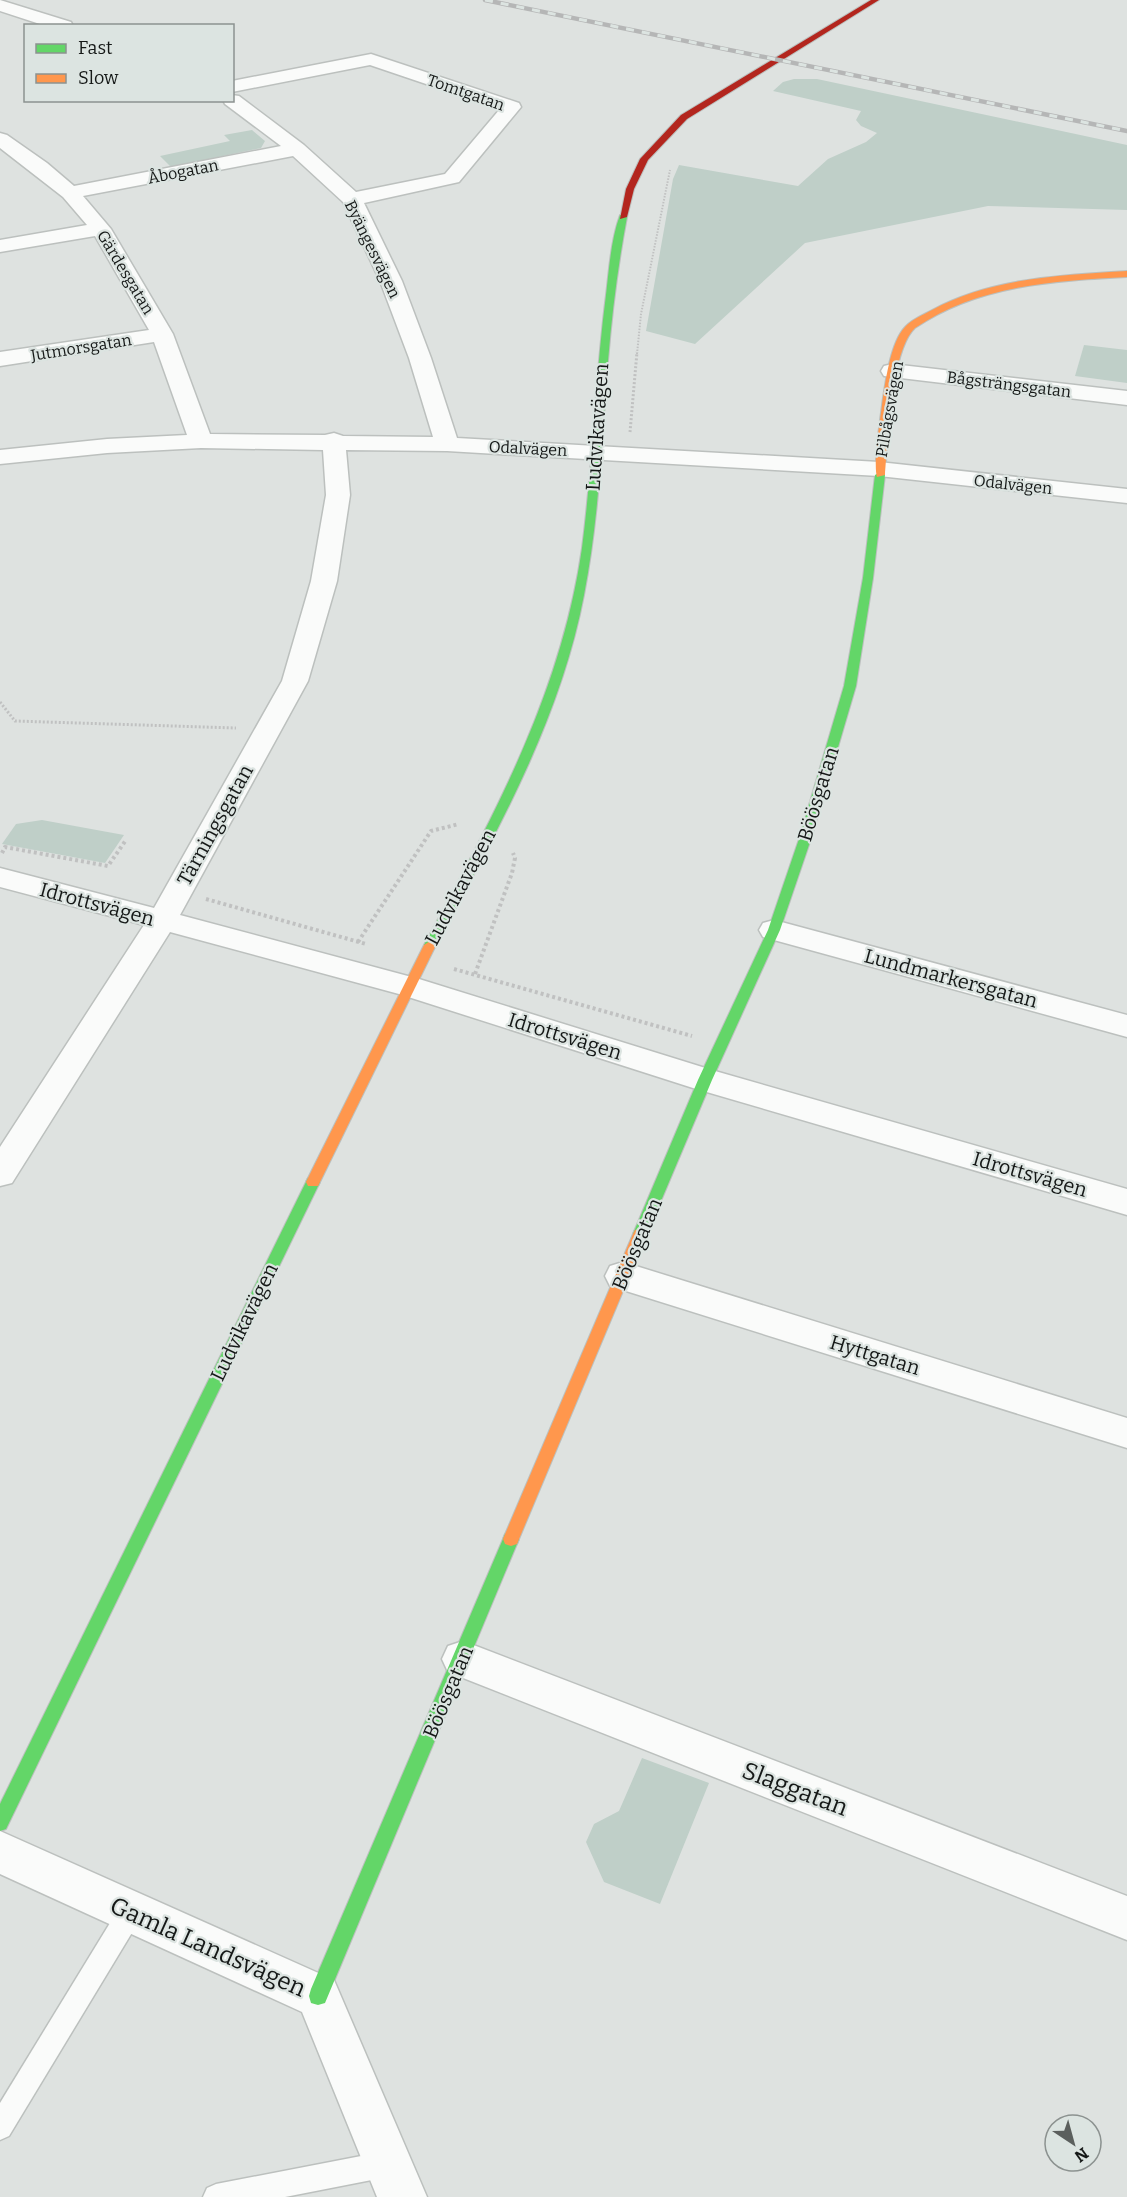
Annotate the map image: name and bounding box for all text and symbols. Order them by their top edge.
legend [24,24,234,102]
text: Fast [78,37,113,59]
text: Slow [78,67,119,89]
street label: Tomtgatan [425,70,507,115]
street label: Åbogatan [146,154,220,188]
street label: Byängesvägen [341,197,404,301]
street label: Gärdesgatan [93,227,158,318]
street label: Jutmorsgatan [28,330,133,365]
street label: Pilbågsvägen [872,359,907,459]
street label: Ludvikavägen [581,362,613,492]
street label: Bågsträngsgatan [946,367,1072,402]
street label: Odalvägen [488,437,568,460]
street label: Odalvägen [973,471,1053,498]
street label: Böösgatan [792,743,844,844]
street label: Tärningsgatan [172,760,258,890]
street label: Ludvikavägen [419,825,501,949]
street label: Idrottsvägen [37,877,157,931]
street label: Lundmarkersgatan [862,943,1041,1013]
street label: Idrottsvägen [505,1007,625,1065]
street label: Idrottsvägen [970,1146,1090,1202]
street label: Böösgatan [607,1194,667,1294]
street label: Ludvikavägen [205,1259,283,1385]
street label: Hyttgatan [827,1330,923,1380]
street label: Böösgatan [418,1642,478,1742]
street label: Slaggatan [738,1756,852,1822]
street label: Gamla Landsvägen [106,1891,310,2003]
north arrow [1043,2113,1103,2173]
text: N [1071,2143,1092,2166]

